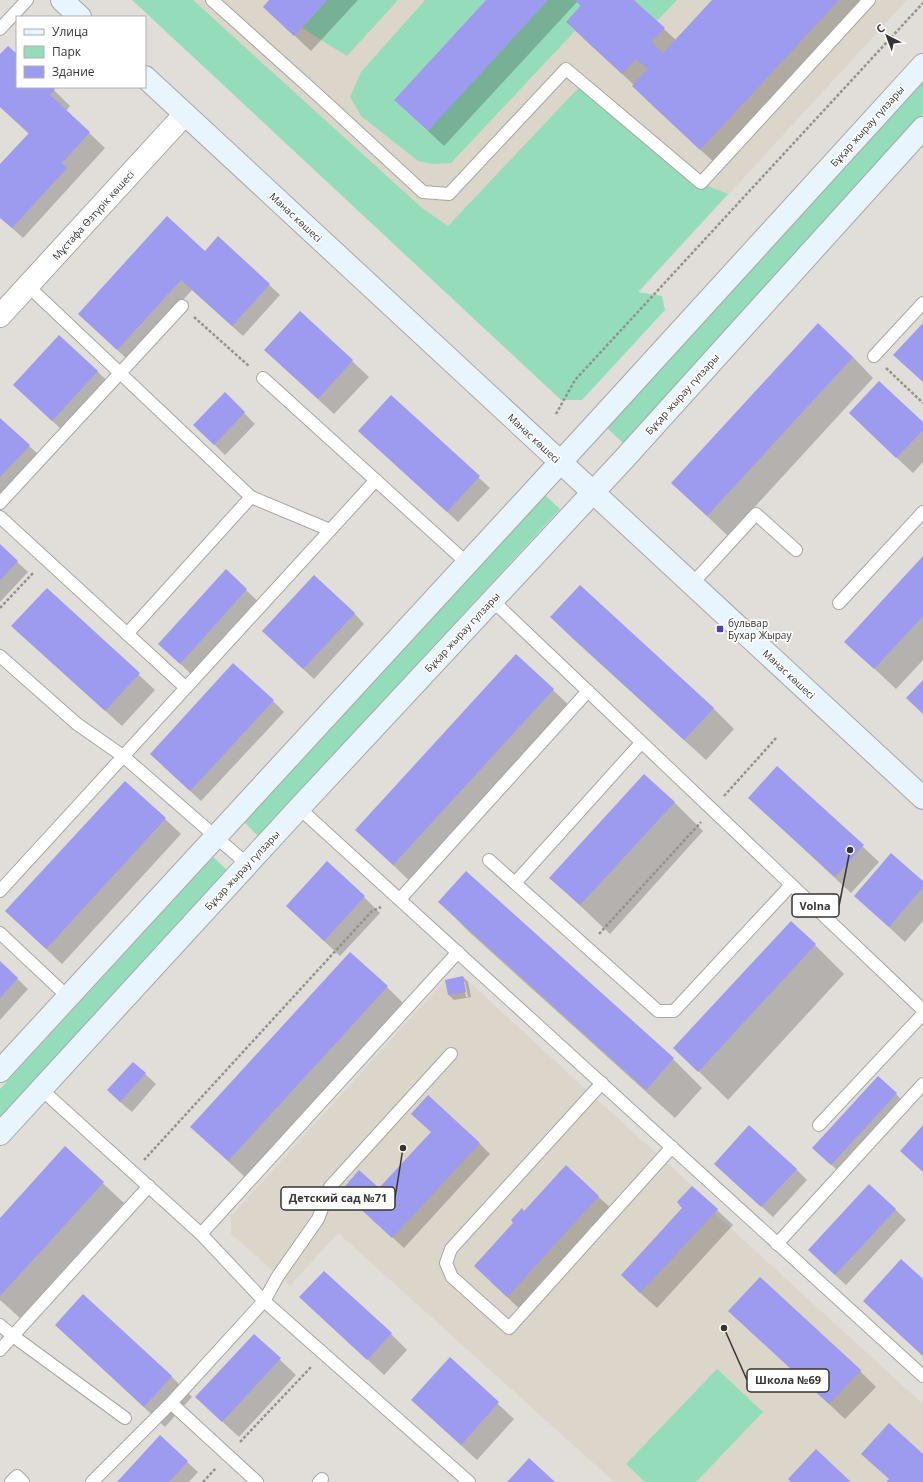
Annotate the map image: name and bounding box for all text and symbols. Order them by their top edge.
legend [16,16,146,88]
north arrow [867,16,907,56]
text: С [872,20,888,36]
text: Улица [52,23,88,40]
text: Парк [52,43,82,60]
text: Здание [52,63,95,80]
street label: Бұқар жырау гүлзары [827,83,907,169]
street label: Мұстафа Өзтүрік көшесі [49,167,137,263]
street label: Манас көшесі [267,189,325,245]
street label: Бұқар жырау гүлзары [642,351,722,437]
street label: Манас көшесі [505,410,563,466]
street label: Бұқар жырау гүлзары [421,589,503,675]
place label: бульвар Бухар Жырау [728,616,792,642]
marker: бульвар Бухар Жырау [715,624,725,634]
street label: Манас көшесі [760,646,818,702]
street label: Бұқар жырау гүлзары [201,827,283,913]
callout: Volna [792,894,839,917]
text: Volna [799,898,831,913]
callout: Детский сад №71 [281,1187,395,1210]
text: Детский сад №71 [289,1190,387,1205]
callout: Школа №69 [747,1369,829,1392]
text: Школа №69 [755,1372,821,1387]

